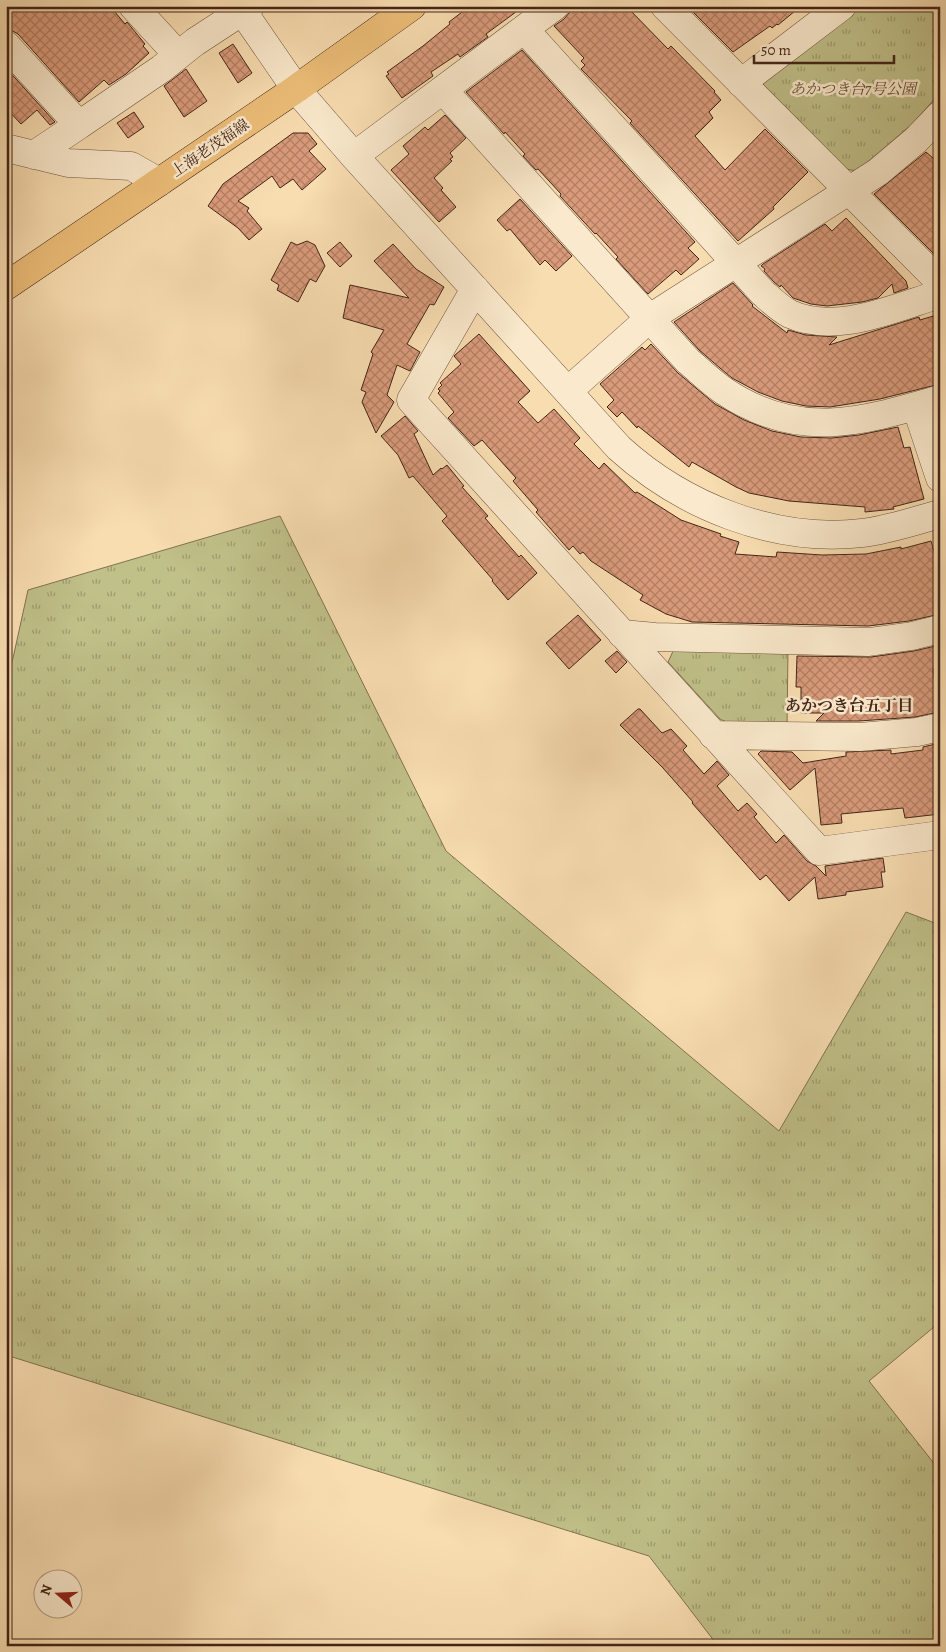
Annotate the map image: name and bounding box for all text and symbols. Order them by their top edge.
scale bar [754,32,894,64]
text: 50 m [761,40,791,60]
park label: あかつき台7号公園 [790,79,919,99]
street label: 上海老茂福線 [167,115,253,181]
district label: あかつき台五丁目 [785,695,913,717]
north arrow [32,1570,82,1620]
text: N [36,1582,57,1598]

